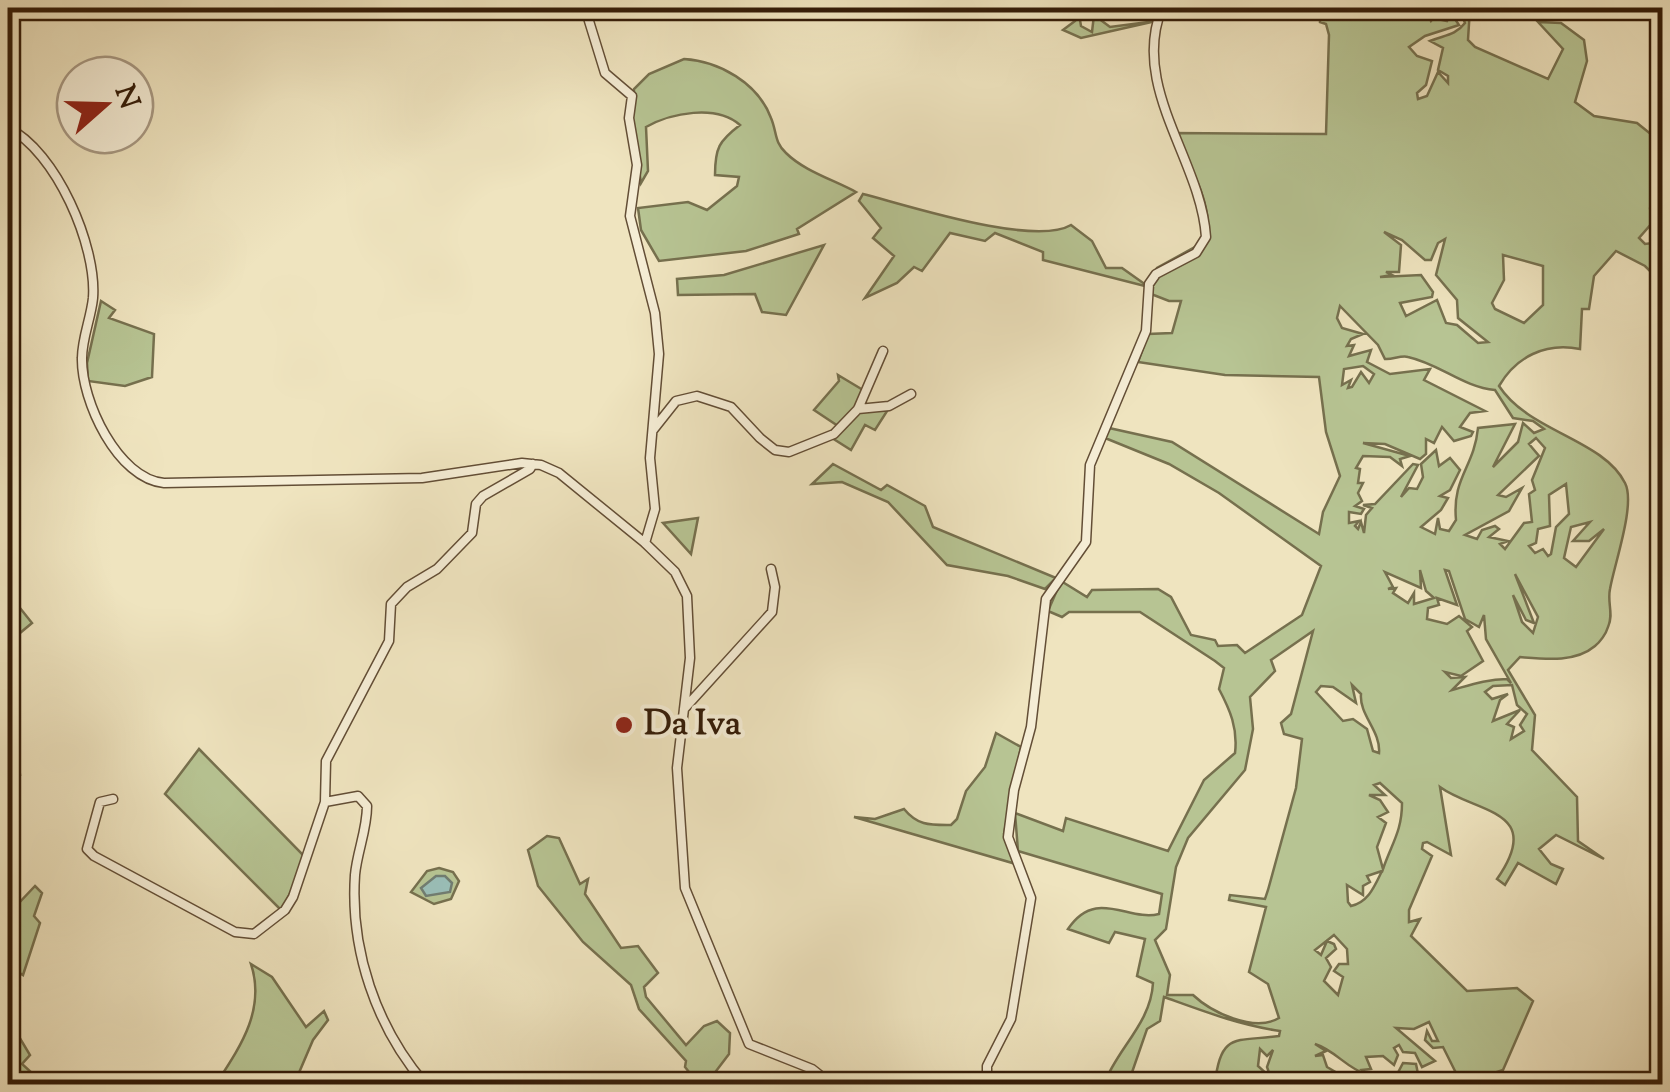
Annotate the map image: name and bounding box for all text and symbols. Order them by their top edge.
north arrow [55,55,155,155]
text: N [103,80,148,115]
place label: Da Iva [644,700,741,751]
marker: Da Iva [613,714,635,736]

